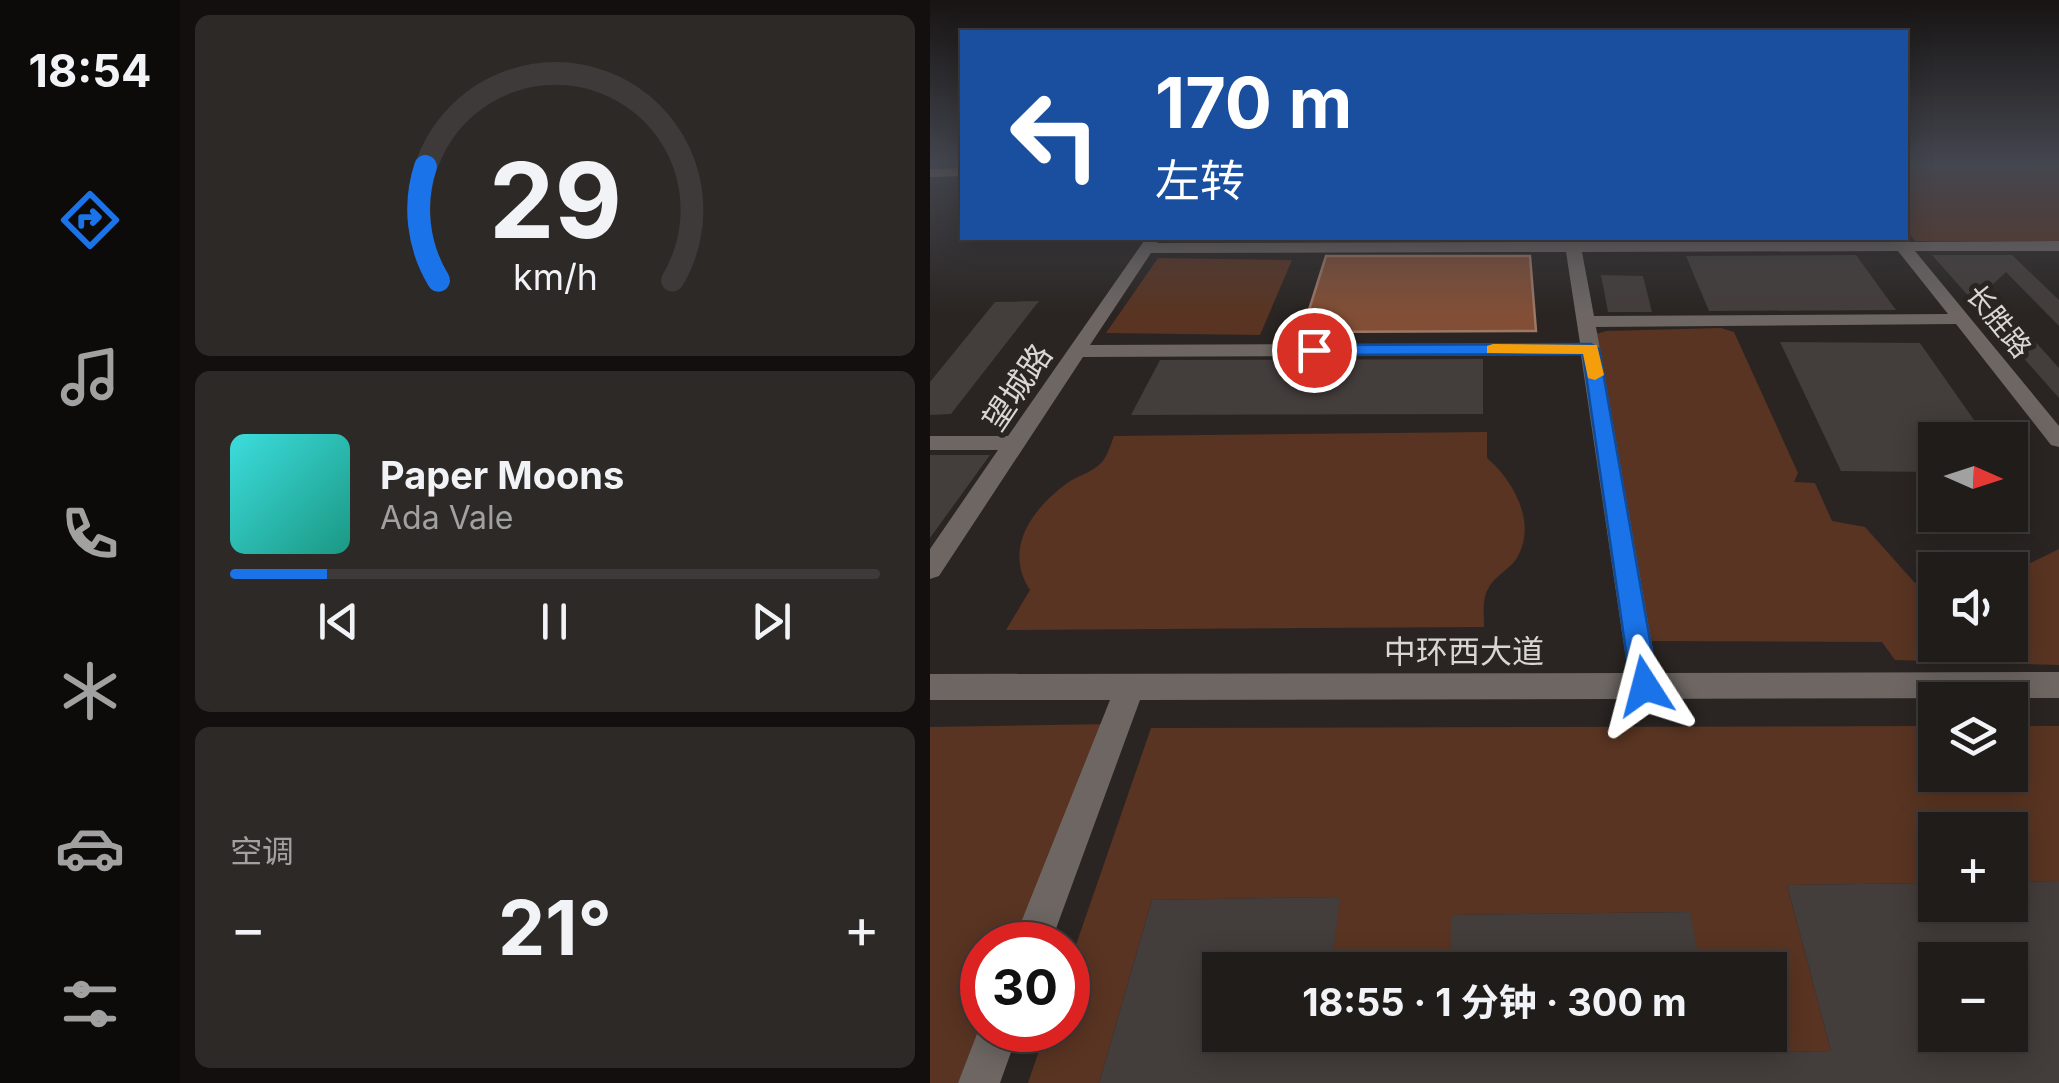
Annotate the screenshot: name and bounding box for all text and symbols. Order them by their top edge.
text: 18:54 [29,43,151,98]
text: 170 m [1155,60,1352,145]
icon: left [990,70,1120,200]
text: 29 [488,137,622,263]
text: 左转 [1155,153,1245,208]
icon: directions [55,185,125,255]
text: km/h [513,255,597,299]
street label: 长胜路 [1959,278,2039,364]
pin [1272,308,1357,393]
icon: arrive [1287,323,1342,378]
street label: 望城路 [974,336,1060,438]
icon: music [55,342,125,412]
north arrow [1918,422,2028,532]
map controls [1918,422,2028,1052]
text: Paper Moons [380,452,624,498]
text: Ada Vale [380,498,513,537]
icon: phone [55,499,125,569]
button: sound [1918,552,2028,662]
icon: previous [311,594,366,649]
icon: pause [527,594,582,649]
icon: next [744,594,799,649]
street label: 中环西大道 [1384,632,1544,671]
position arrow [1593,634,1697,738]
icon: climate [55,656,125,726]
button: layers [1918,682,2028,792]
button: + [1918,812,2028,922]
icon: car [55,813,125,883]
text: 空调 [230,832,294,871]
text: 21° [498,882,612,973]
text: − [230,895,266,961]
text: + [844,895,880,961]
speed limit sign: 30 [960,922,1090,1052]
button: − [1918,942,2028,1052]
icon: filters [55,969,125,1039]
text: 18:55 · 1 分钟 · 300 m [1302,979,1687,1025]

